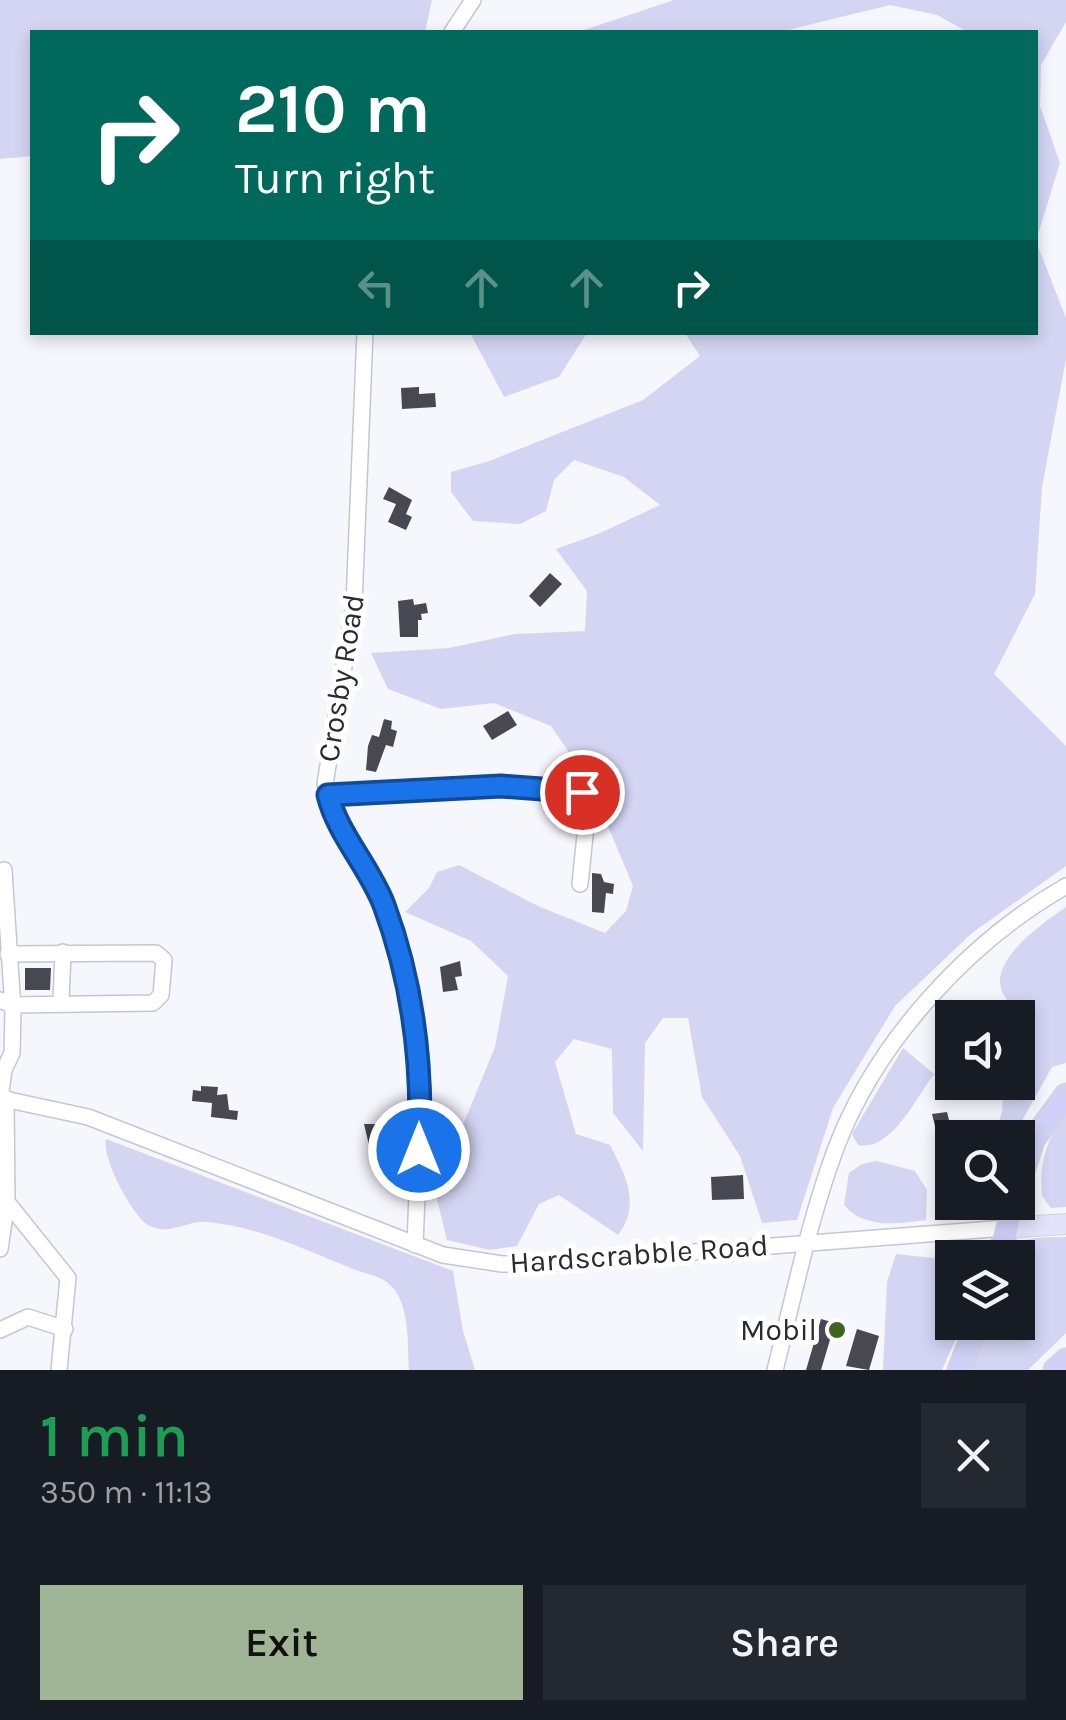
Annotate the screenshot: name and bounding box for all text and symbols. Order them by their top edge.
text: 210 m [235,68,431,150]
icon: right [70,70,200,200]
text: Turn right [235,152,435,204]
icon: left [349,260,404,315]
icon: ahead [454,260,509,315]
icon: ahead [559,260,614,315]
icon: right [664,260,719,315]
street label: Crosby Road [310,592,372,764]
pin [540,750,625,835]
icon: arrive [555,765,610,820]
map controls [935,1000,1035,1340]
button: sound [935,1000,1035,1100]
position arrow [367,1098,471,1202]
button: search [935,1120,1035,1220]
street label: Hardscrabble Road [508,1227,770,1281]
button: layers [935,1240,1035,1340]
place label: Mobil [740,1312,817,1348]
marker: Mobil [826,1319,848,1341]
text: 1 min [40,1401,189,1471]
button: close [921,1403,1026,1508]
text: 350 m · 11:13 [40,1474,212,1511]
button: Exit [40,1585,523,1700]
button: Share [543,1585,1026,1700]

